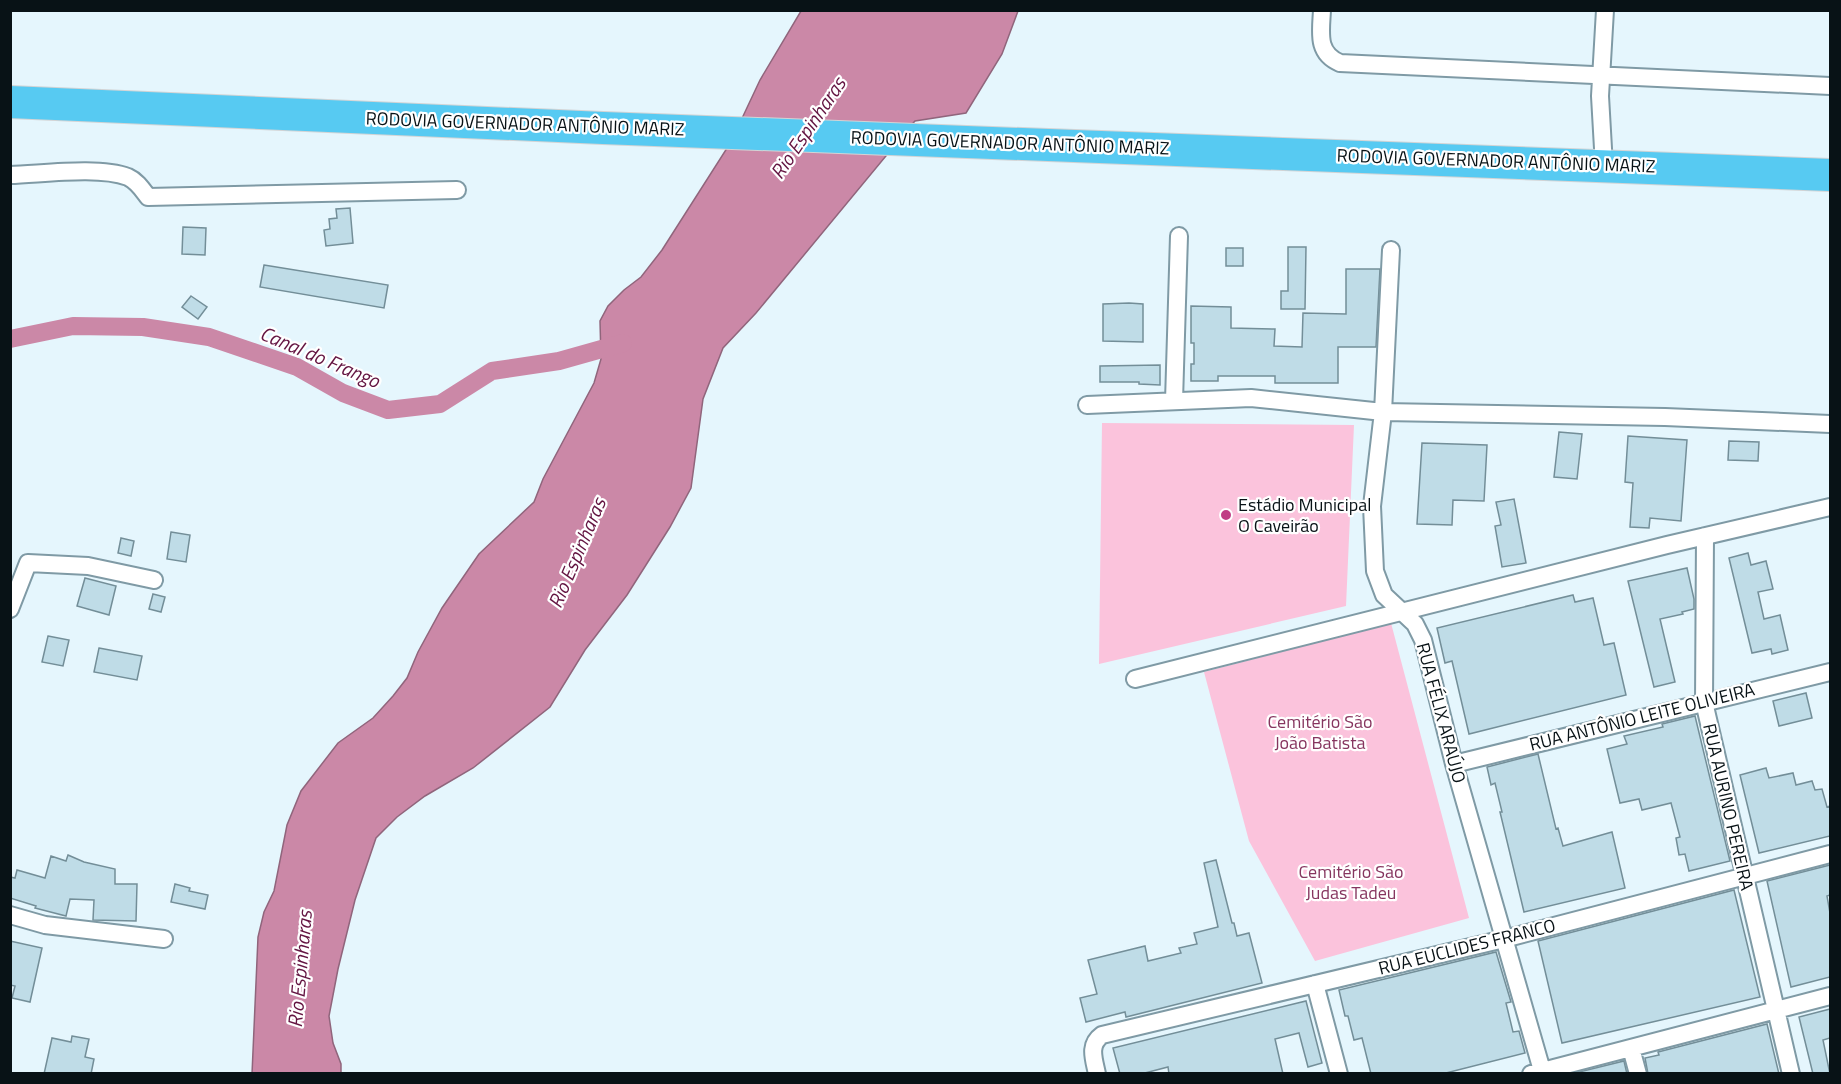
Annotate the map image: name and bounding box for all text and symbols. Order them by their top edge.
water label: Rio Espinharas [762,69,854,185]
street label: RODOVIA GOVERNADOR ANTÔNIO MARIZ [365,104,685,143]
street label: RODOVIA GOVERNADOR ANTÔNIO MARIZ [850,123,1170,162]
street label: RODOVIA GOVERNADOR ANTÔNIO MARIZ [1336,141,1656,180]
water label: Canal do Frango [255,317,386,396]
place label: Estádio Municipal O Caveirão [1238,491,1371,539]
water label: Rio Espinharas [539,492,614,613]
marker: Estádio Municipal O Caveirão [1219,508,1233,522]
street label: RUA FÉLIX ARAÚJO [1410,640,1473,786]
street label: RUA ANTÔNIO LEITE OLIVEIRA [1526,675,1758,758]
park label: Cemitério São João Batista [1267,708,1373,756]
street label: RUA AURINO PEREIRA [1696,721,1761,893]
park label: Cemitério São Judas Tadeu [1298,858,1404,906]
water label: Rio Espinharas [279,908,320,1029]
street label: RUA EUCLIDES FRANCO [1375,911,1558,982]

